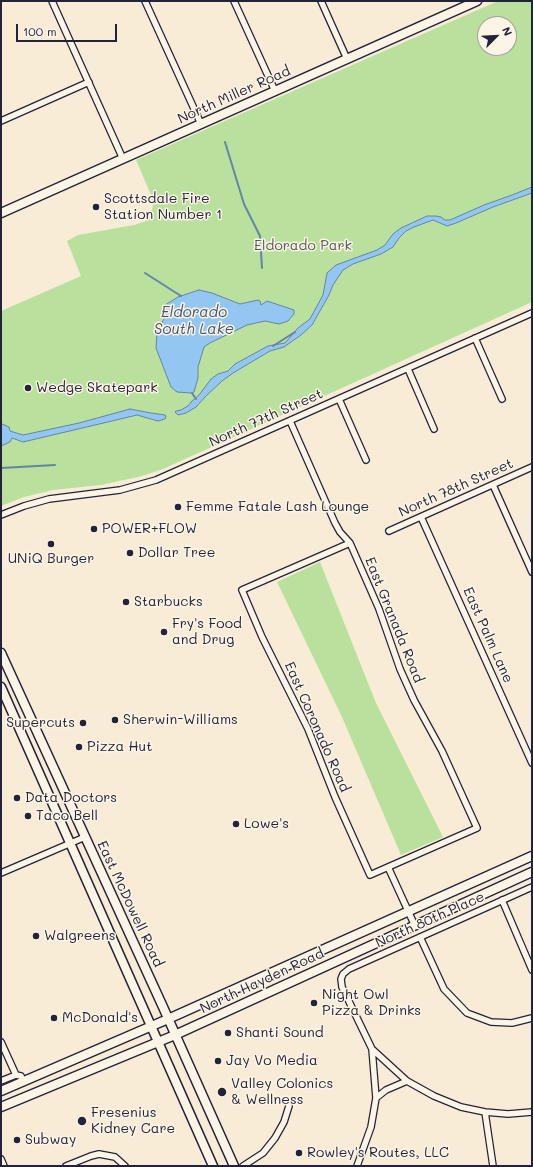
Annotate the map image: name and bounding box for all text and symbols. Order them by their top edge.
scale bar [18,16,119,42]
north arrow [477,16,517,56]
text: 100 m [23,23,57,39]
text: N [499,24,516,38]
street label: North Miller Road [175,63,293,127]
place label: Scottsdale Fire Station Number 1 [104,191,222,224]
marker: Scottsdale Fire Station Number 1 [91,202,101,212]
park label: Eldorado Park [254,238,352,254]
water label: Eldorado South Lake [154,303,234,338]
place label: Wedge Skatepark [36,380,158,396]
marker: Wedge Skatepark [23,383,33,393]
street label: North 77th Street [206,385,326,451]
street label: North 78th Street [396,455,516,521]
place label: Femme Fatale Lash Lounge [186,499,369,515]
marker: Femme Fatale Lash Lounge [173,502,183,512]
place label: POWER+FLOW [102,521,197,537]
marker: POWER+FLOW [89,524,99,534]
marker: UNiQ Burger [46,539,56,549]
place label: Dollar Tree [138,545,215,561]
marker: Dollar Tree [125,548,135,558]
place label: UNiQ Burger [8,551,94,567]
street label: East Granada Road [361,555,427,685]
street label: East Palm Lane [459,584,517,686]
place label: Starbucks [134,594,203,610]
marker: Starbucks [121,597,131,607]
place label: Fry's Food and Drug [172,616,242,648]
marker: Fry's Food and Drug [159,627,169,637]
street label: East Coronado Road [281,659,353,795]
place label: Sherwin-Williams [123,712,238,728]
place label: Supercuts [6,715,75,731]
marker: Sherwin-Williams [110,715,120,725]
marker: Supercuts [78,718,88,728]
place label: Pizza Hut [87,739,152,755]
marker: Pizza Hut [74,742,84,752]
place label: Data Doctors [25,790,117,806]
marker: Data Doctors [12,793,22,803]
place label: Taco Bell [36,808,98,824]
marker: Taco Bell [23,811,33,821]
place label: Lowe's [244,816,289,832]
marker: Lowe's [231,819,241,829]
street label: East McDowell Road [93,838,167,970]
street label: North 80th Place [373,888,487,952]
place label: Walgreens [44,928,116,944]
marker: Walgreens [31,931,41,941]
street label: North Hayden Road [197,945,327,1017]
place label: Night Owl Pizza & Drinks [322,987,421,1020]
marker: Night Owl Pizza & Drinks [309,998,319,1008]
place label: McDonald's [62,1010,138,1026]
marker: McDonald's [49,1013,59,1023]
place label: Shanti Sound [236,1025,324,1041]
marker: Shanti Sound [223,1028,233,1038]
place label: Jay Vo Media [226,1053,318,1069]
marker: Jay Vo Media [213,1056,223,1066]
place label: Valley Colonics & Wellness [231,1076,333,1108]
marker: Valley Colonics & Wellness [216,1086,228,1098]
place label: Fresenius Kidney Care [91,1105,175,1138]
marker: Fresenius Kidney Care [76,1115,88,1127]
place label: Subway [25,1132,76,1148]
marker: Subway [12,1135,22,1145]
place label: Rowley's Routes, LLC [307,1145,449,1161]
marker: Rowley's Routes, LLC [294,1148,304,1158]

